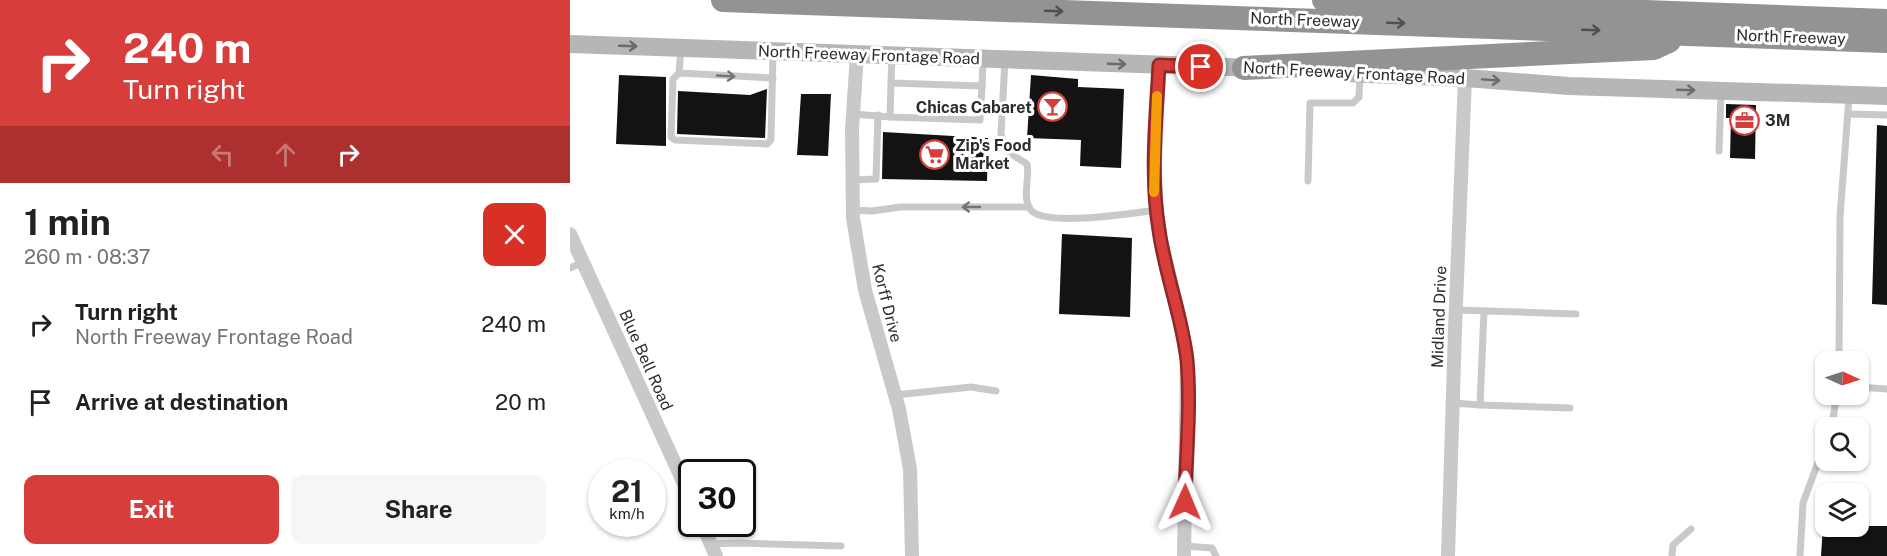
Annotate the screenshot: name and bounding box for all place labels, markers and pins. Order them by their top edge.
pin [1175,41,1226,92]
bar icon: Chicas Cabaret [1037,91,1069,123]
place label: Chicas Cabaret [916,98,1032,117]
office icon: 3M [1728,104,1760,136]
place label: 3M [1765,111,1790,130]
place label: Zip's Food Market [955,136,1031,173]
supermarket icon: Zip's Food Market [918,138,950,170]

